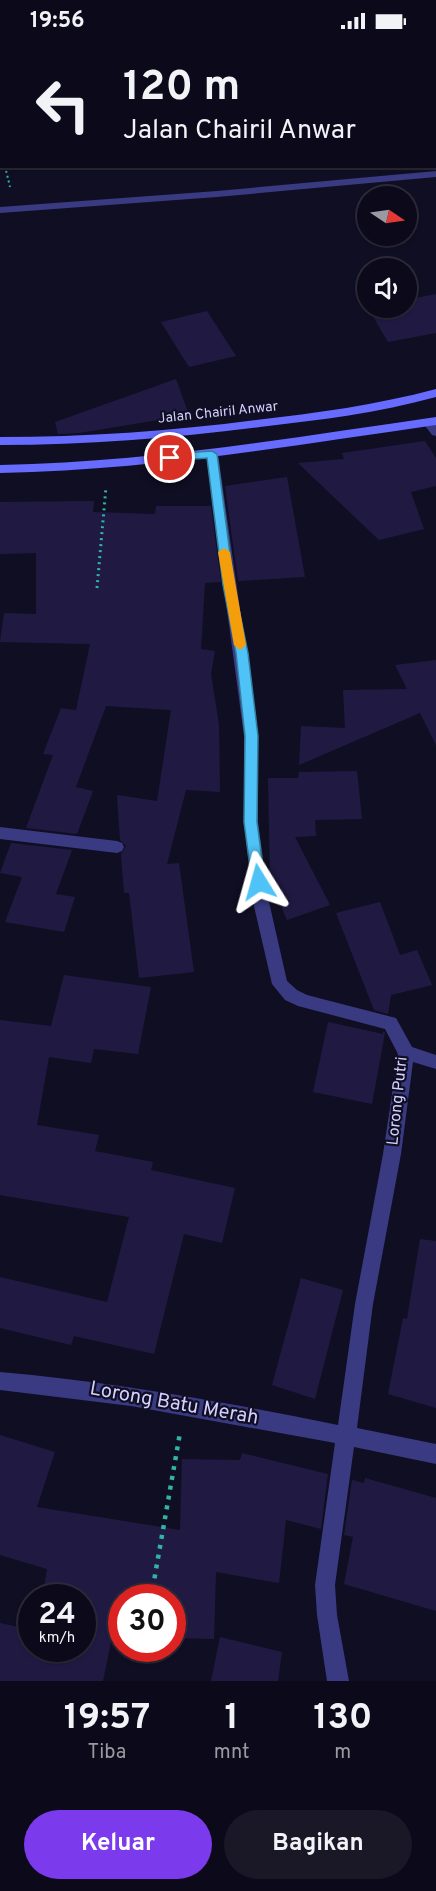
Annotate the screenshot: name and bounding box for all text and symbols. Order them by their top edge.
text: 19:56 [30,8,85,35]
text: 120 m [123,62,240,115]
icon: left [24,66,102,144]
text: Jalan Chairil Anwar [123,114,356,148]
north arrow [357,186,417,246]
map controls [357,186,417,318]
button: sound [357,258,417,318]
street label: Jalan Chairil Anwar [157,398,279,428]
pin [144,432,195,483]
icon: arrive [153,441,186,474]
position arrow [227,850,291,914]
street label: Lorong Putri [383,1056,413,1146]
street label: Lorong Batu Merah [88,1376,260,1432]
speed limit sign: 30 [108,1584,186,1662]
text: 24 [38,1597,76,1634]
text: km/h [39,1629,75,1648]
text: 19:57 [64,1696,150,1742]
text: 1 [225,1696,239,1742]
text: 130 [313,1696,372,1742]
text: Tiba [88,1740,126,1766]
text: mnt [214,1740,250,1766]
text: m [334,1740,351,1766]
button: Keluar [24,1810,212,1879]
button: Bagikan [224,1810,412,1879]

